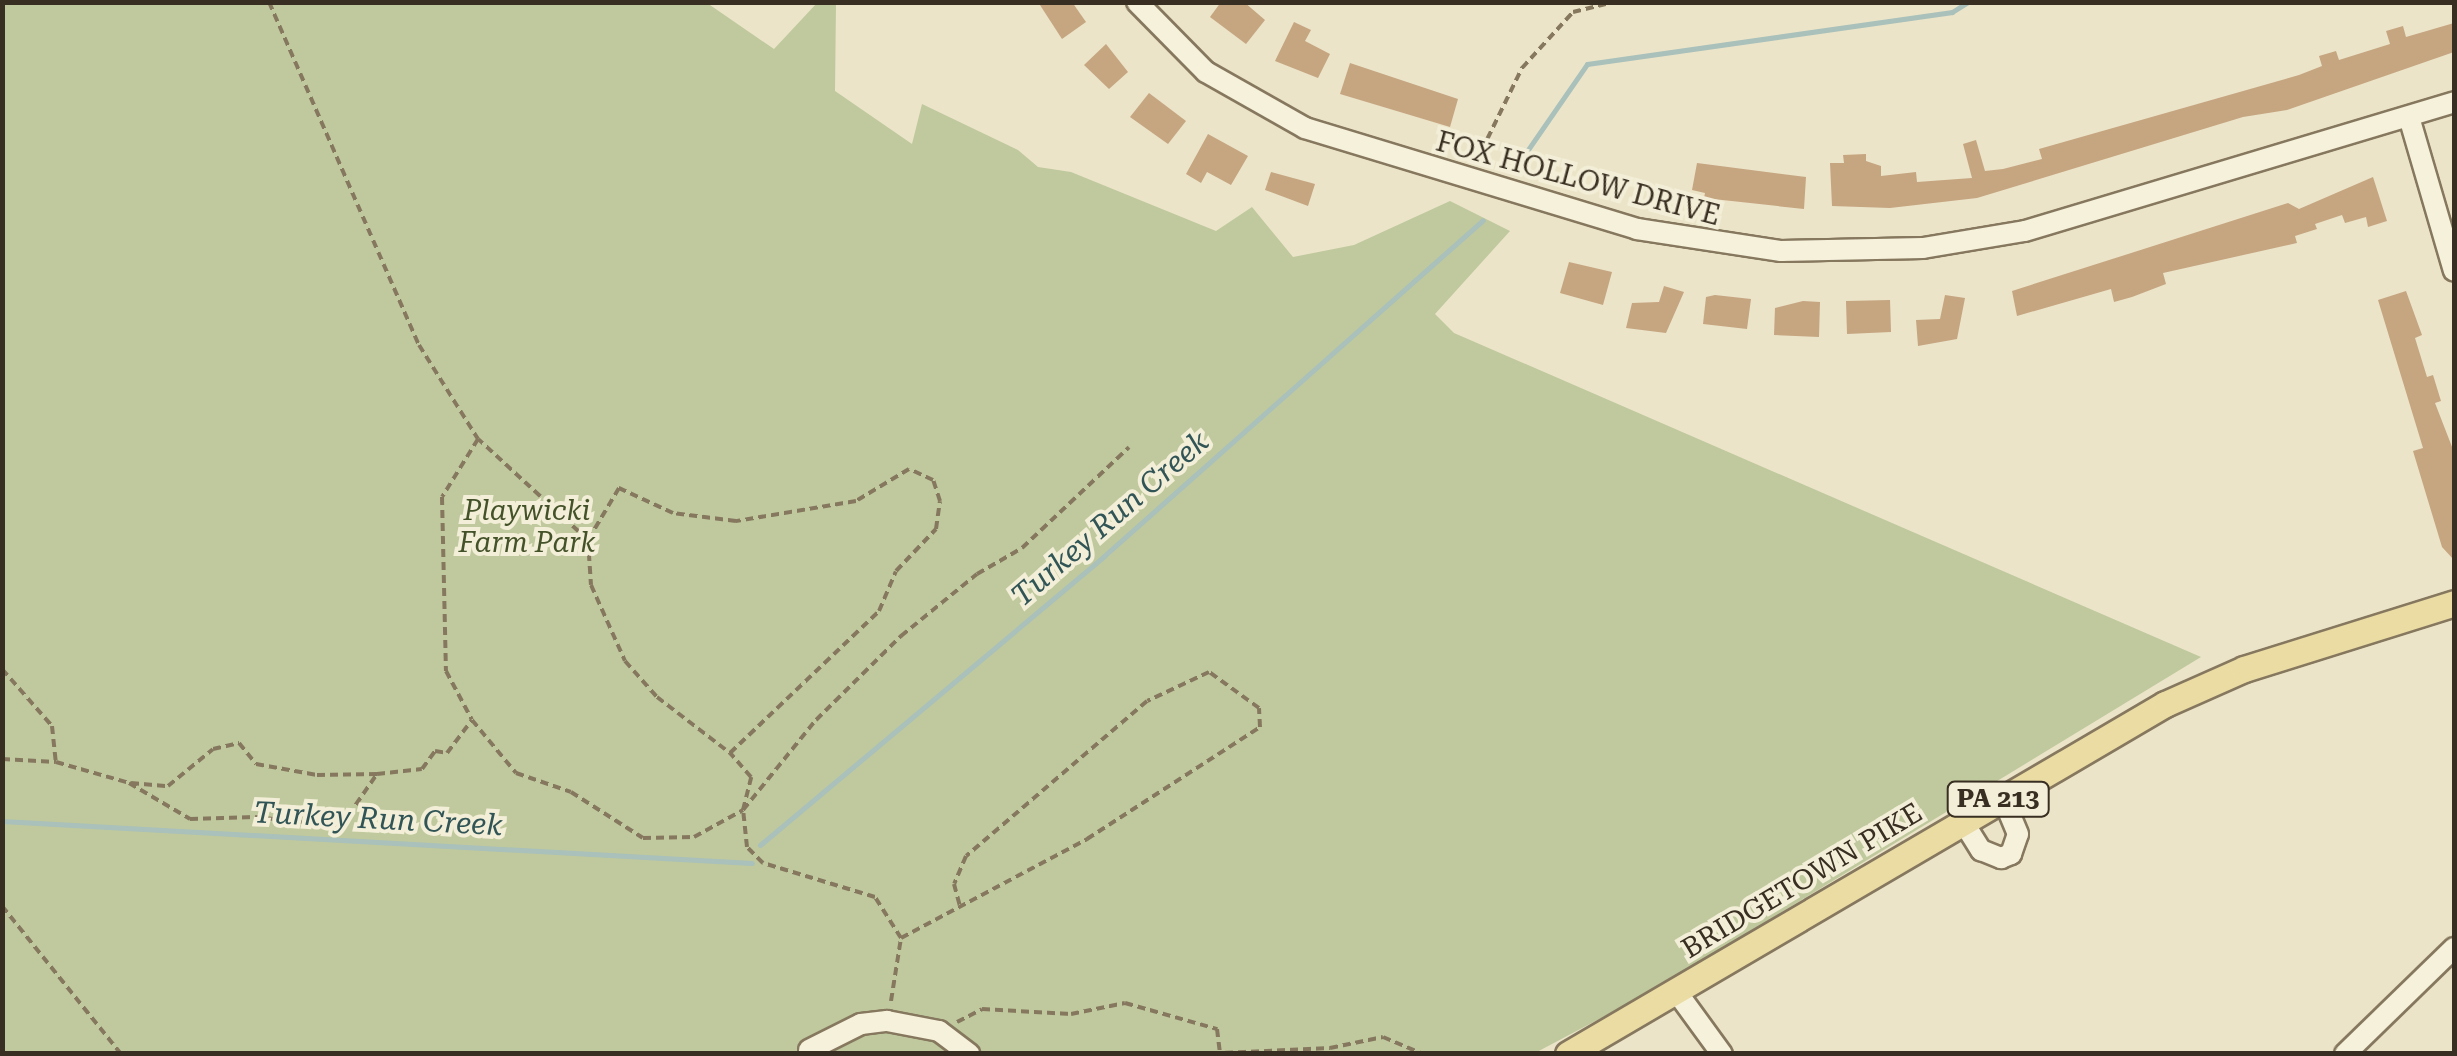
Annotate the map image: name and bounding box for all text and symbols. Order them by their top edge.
street label: FOX HOLLOW DRIVE [1432,125,1724,233]
water label: Turkey Run Creek [1004,424,1216,614]
park label: Playwicki Farm Park [458,494,596,560]
road number: PA 213 [1946,779,2050,819]
water label: Turkey Run Creek [253,795,503,843]
street label: BRIDGETOWN PIKE [1676,796,1928,966]

